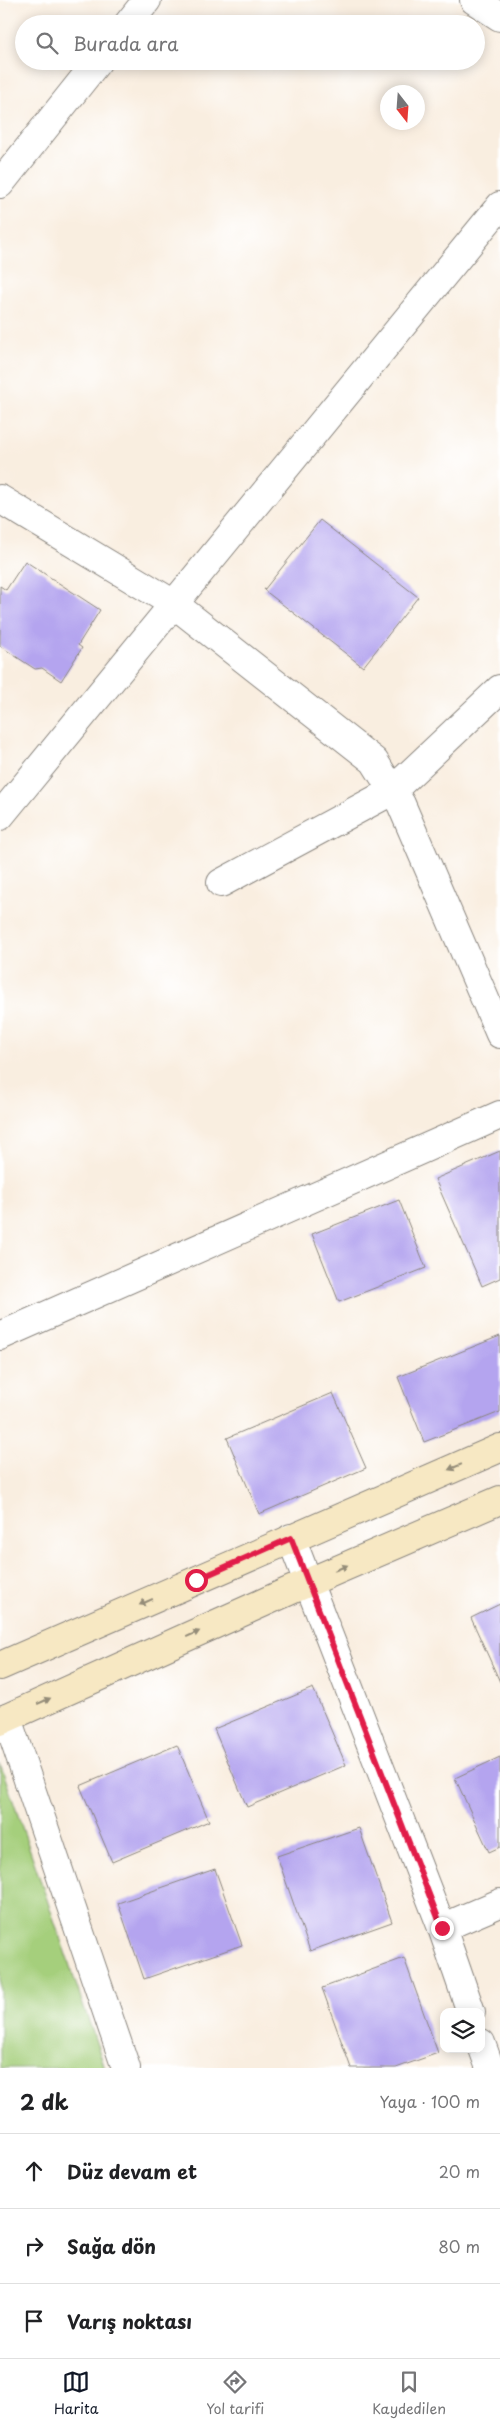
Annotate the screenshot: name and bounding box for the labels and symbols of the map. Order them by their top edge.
north arrow [380,85,425,130]
one-way arrow [448,1464,462,1472]
one-way arrow [334,1564,348,1572]
route start [185,1569,208,1592]
one-way arrow [139,1598,153,1606]
one-way arrow [185,1630,200,1639]
one-way arrow [37,1697,51,1705]
route end [431,1917,454,1940]

